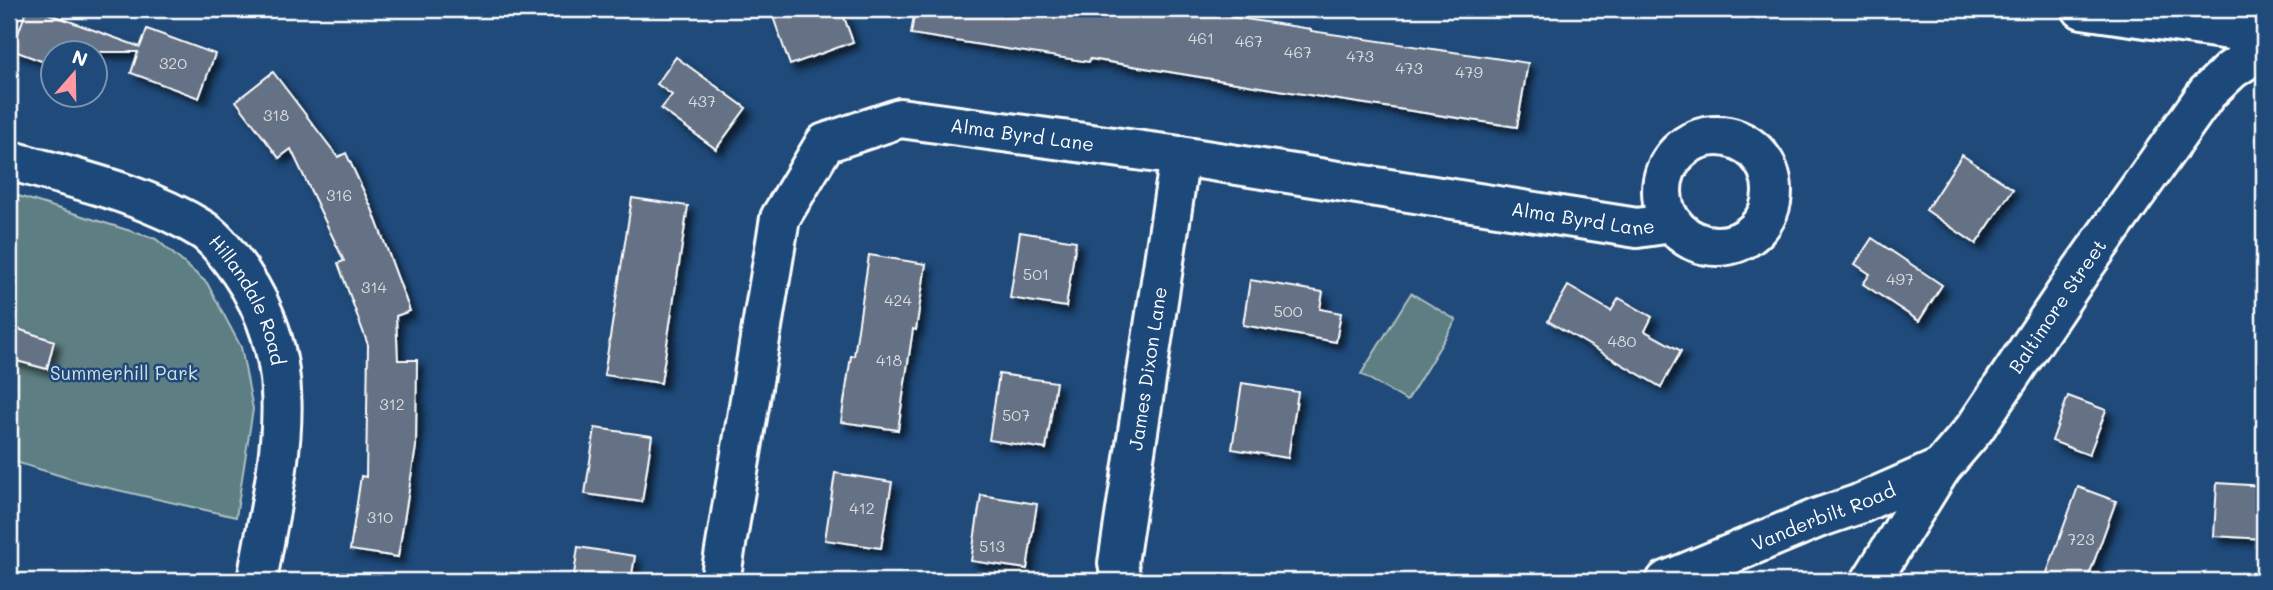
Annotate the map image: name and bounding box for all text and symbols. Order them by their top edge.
house number: 461 [1188,27,1214,48]
house number: 467 [1235,30,1263,51]
north arrow [38,38,108,108]
house number: 467 [1284,41,1312,62]
text: N [69,43,91,72]
house number: 473 [1346,45,1374,66]
house number: 320 [159,52,187,73]
house number: 473 [1395,57,1423,78]
house number: 479 [1455,61,1483,82]
house number: 437 [688,90,716,111]
house number: 318 [263,104,289,125]
street label: Alma Byrd Lane [949,112,1096,156]
house number: 316 [326,184,352,205]
street label: Alma Byrd Lane [1510,195,1656,241]
street label: Hillandale Road [204,229,291,367]
street label: Baltimore Street [2003,234,2112,378]
house number: 501 [1023,263,1049,284]
house number: 497 [1886,268,1914,289]
house number: 314 [361,276,388,297]
street label: James Dixon Lane [1122,285,1172,452]
house number: 424 [884,289,912,310]
house number: 500 [1273,300,1303,321]
house number: 480 [1608,330,1637,351]
house number: 418 [876,349,902,370]
park label: Summerhill Park [50,360,198,385]
house number: 312 [379,393,405,414]
house number: 507 [1002,404,1030,425]
street label: Vanderbilt Road [1748,477,1899,556]
house number: 412 [849,497,875,518]
house number: 310 [367,506,393,527]
house number: 723 [2067,528,2095,549]
house number: 513 [979,535,1005,556]

